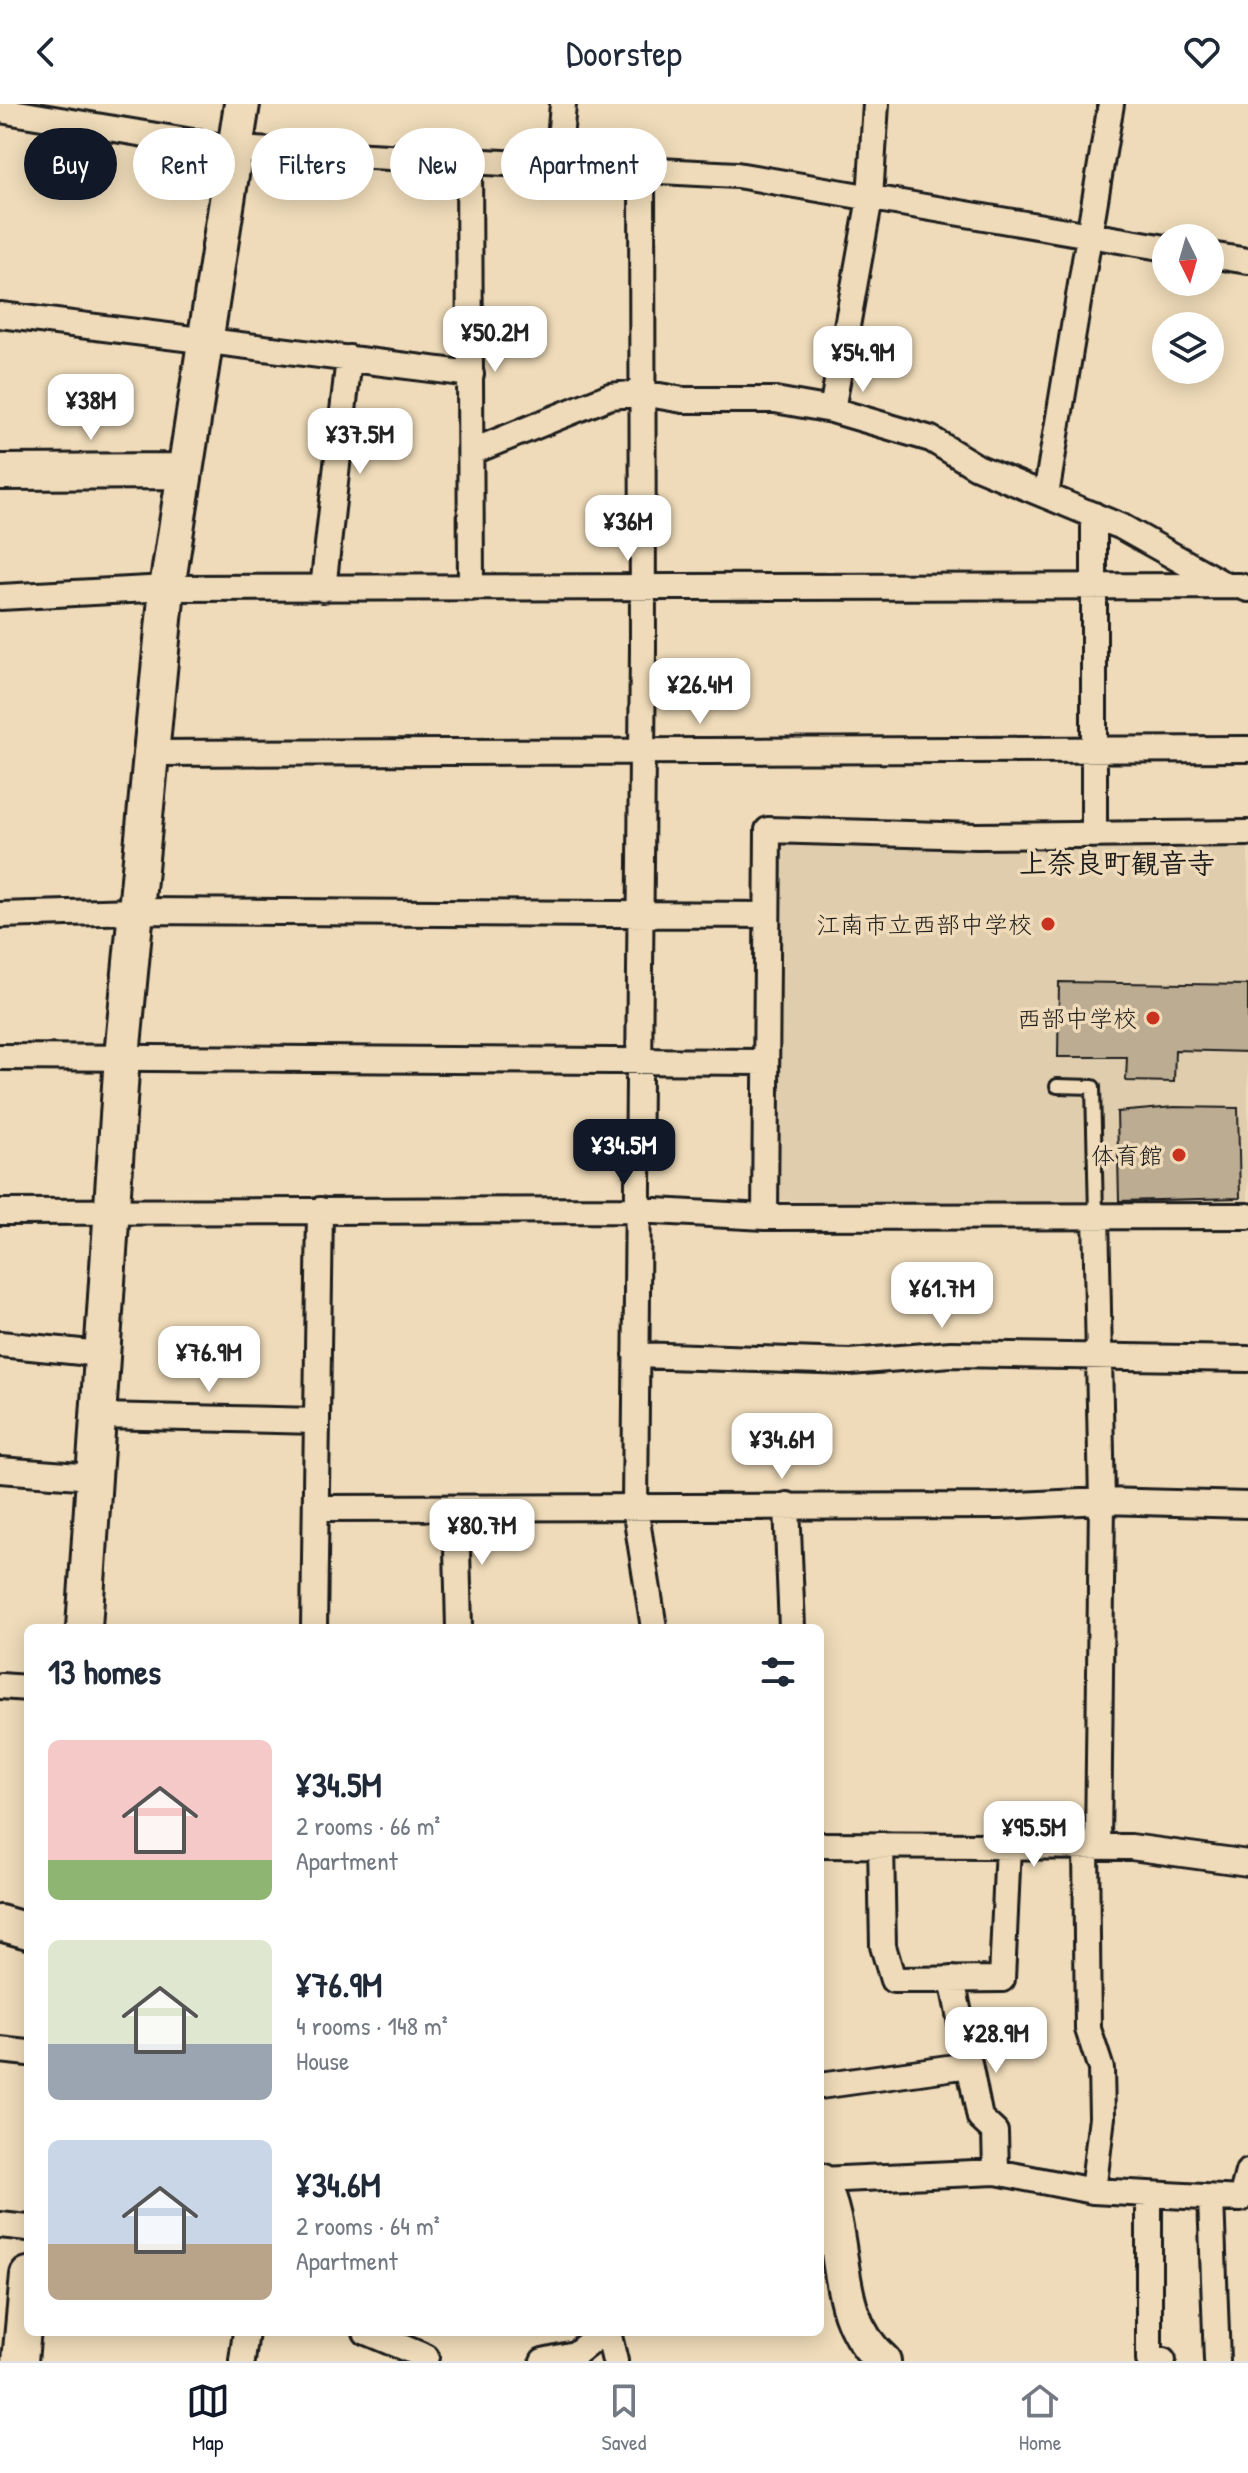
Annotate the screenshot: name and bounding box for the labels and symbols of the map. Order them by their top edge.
north arrow [1152,224,1224,296]
pin: ¥50.2M [430,306,560,374]
pin: ¥54.9M [798,326,928,394]
pin: ¥38M [44,374,138,442]
pin: ¥37.5M [295,408,425,476]
pin: ¥36M [581,495,675,563]
pin: ¥26.4M [635,658,765,726]
district label: 上奈良町観音寺 [1019,844,1215,882]
place label: 江南市立西部中学校 [816,908,1032,940]
marker: 江南市立西部中学校 [1039,915,1057,933]
place label: 西部中学校 [1017,1002,1137,1034]
marker: 西部中学校 [1144,1009,1162,1027]
pin: ¥34.5M [559,1119,689,1187]
place label: 体育館 [1091,1139,1163,1171]
marker: 体育館 [1170,1146,1188,1164]
pin: ¥61.7M [877,1262,1007,1330]
pin: ¥76.9M [144,1326,274,1394]
pin: ¥34.6M [717,1413,847,1481]
pin: ¥80.7M [417,1499,547,1567]
pin: ¥95.5M [969,1801,1099,1869]
pin: ¥28.9M [931,2007,1061,2075]

